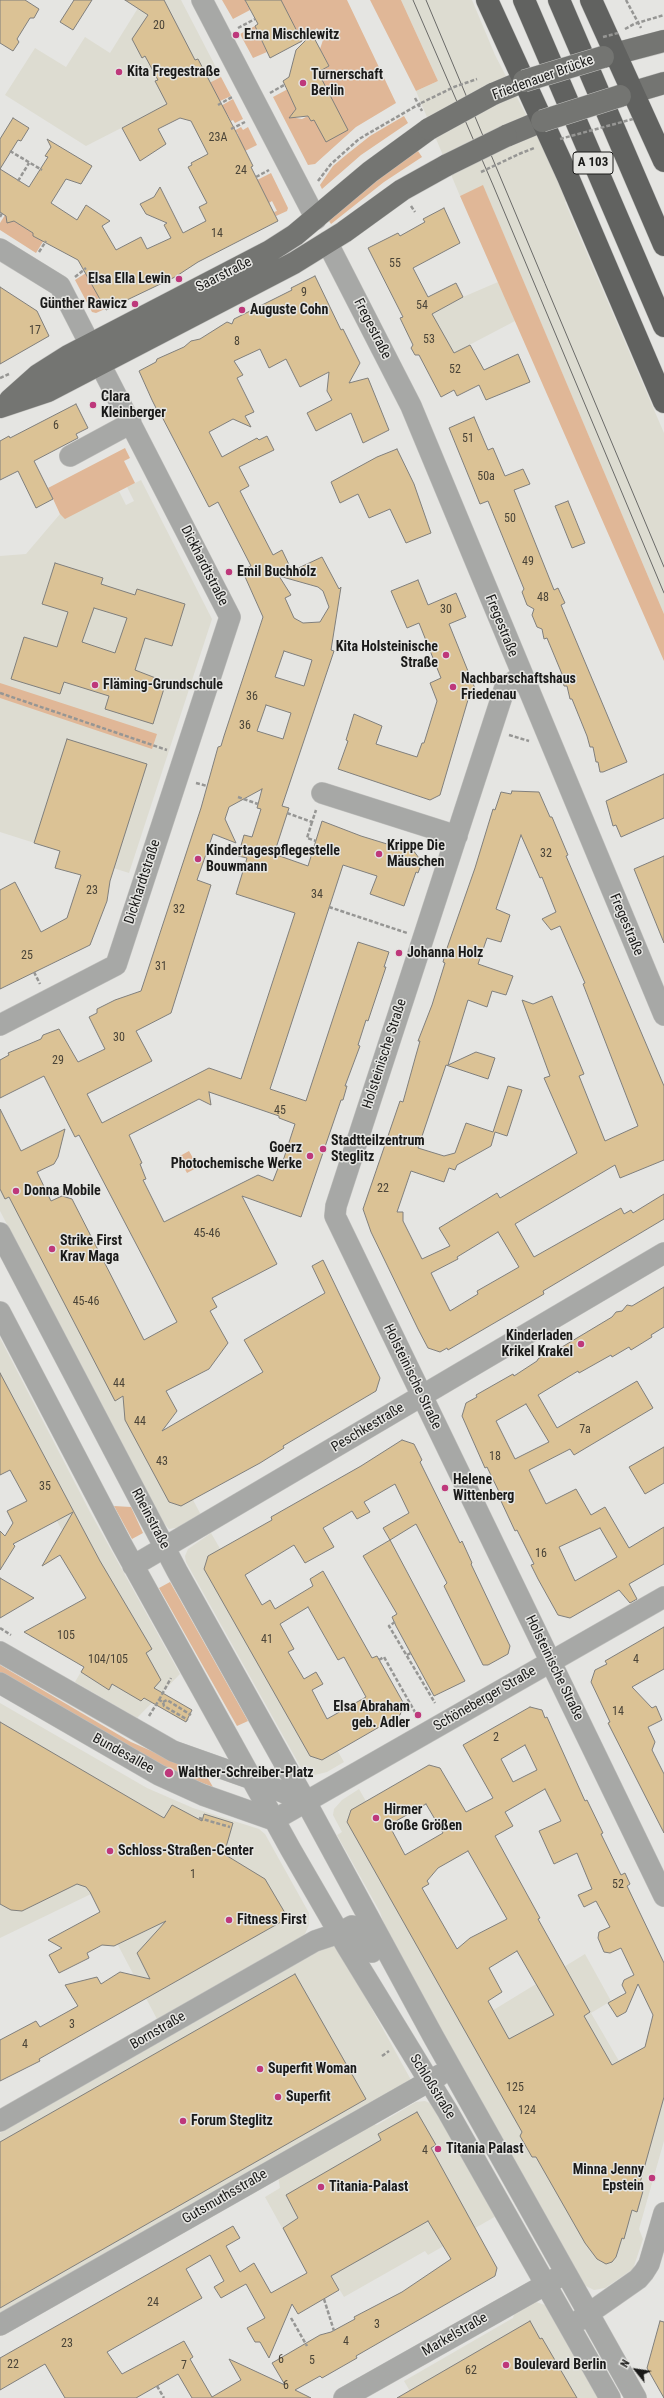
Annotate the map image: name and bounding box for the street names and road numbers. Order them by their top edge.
street label: Friedenauer Brücke [490,52,596,104]
road number: A 103 [573,152,613,174]
street label: Saarstraße [193,254,255,296]
street label: Fregestraße [350,296,394,362]
street label: Dickhardtstraße [177,523,231,609]
street label: Fregestraße [481,592,521,660]
street label: Dickhardtstraße [121,838,165,926]
street label: Fregestraße [605,891,647,959]
street label: Holsteinische Straße [359,997,411,1111]
street label: Holsteinische Straße [379,1322,445,1432]
street label: Peschkestraße [329,1400,407,1456]
street label: Rheinstraße [127,1486,173,1552]
street label: Holsteinische Straße [521,1613,587,1723]
street label: Schöneberger Straße [431,1663,539,1735]
street label: Bundesallee [89,1730,157,1778]
street label: Bornstraße [127,2009,189,2053]
street label: Schloßstraße [405,2052,459,2122]
street label: Gutsmuthsstraße [180,2166,270,2228]
street label: Markelstraße [419,2310,491,2360]

